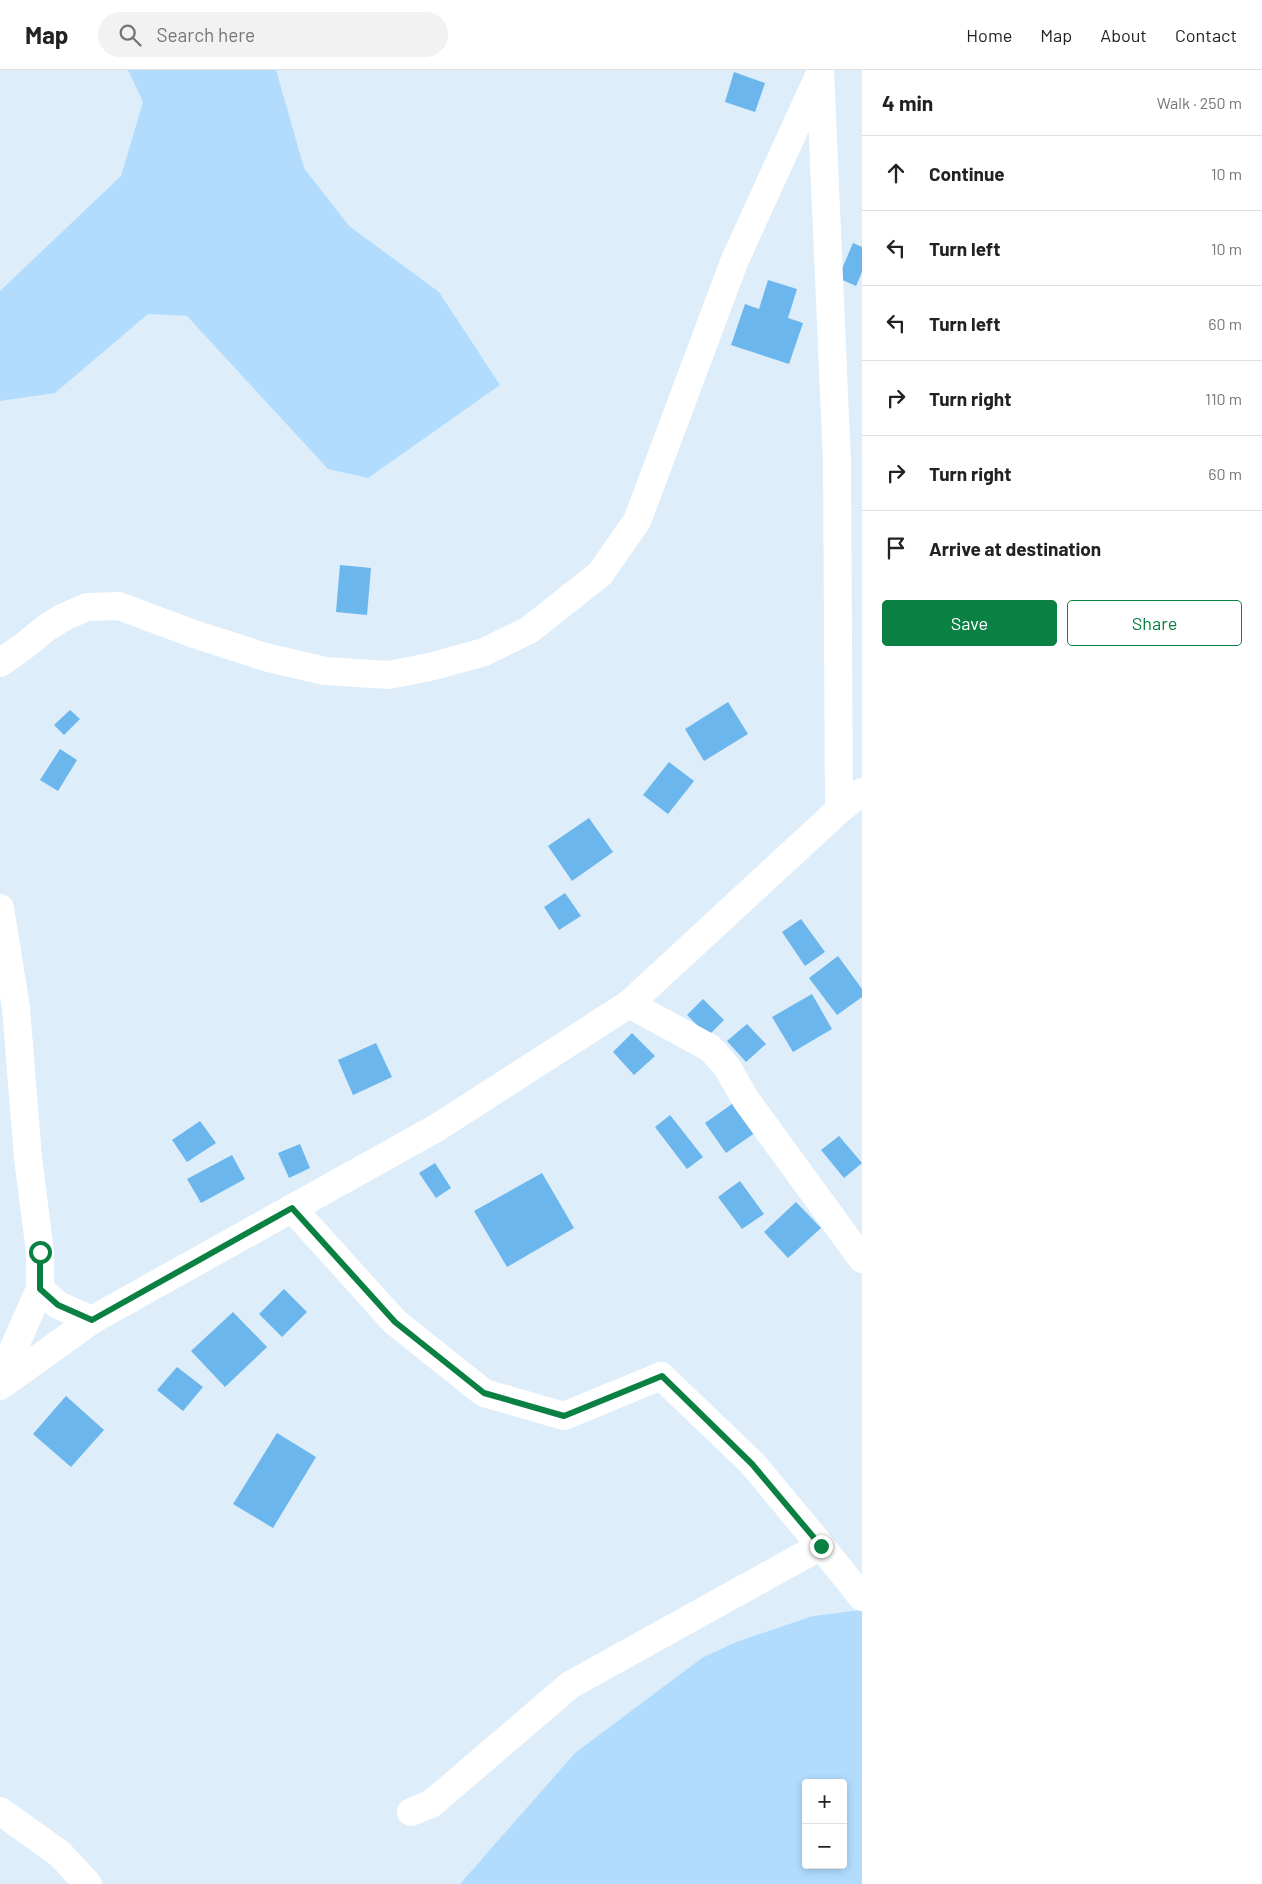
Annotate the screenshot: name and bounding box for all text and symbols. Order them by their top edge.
search box [98,12,448,57]
text: Map [25,20,68,49]
icon: search [116,21,144,49]
text: Search here [156,23,255,46]
text: Home [966,24,1012,46]
text: Map [1040,24,1072,46]
text: About [1100,24,1147,46]
text: Contact [1175,24,1237,46]
text: 4 min [882,90,933,115]
text: Walk · 250 m [1157,93,1242,112]
icon: ahead [882,159,910,187]
text: Continue [929,162,1005,185]
text: 10 m [1211,164,1242,183]
icon: left [882,234,910,262]
text: Turn left [929,237,1000,260]
text: 10 m [1211,239,1242,258]
icon: left [882,309,910,337]
text: Turn left [929,312,1000,335]
text: 60 m [1208,314,1242,333]
icon: right [882,384,910,412]
text: Turn right [929,387,1011,410]
text: 110 m [1205,389,1242,408]
icon: right [882,459,910,487]
text: Turn right [929,462,1011,485]
text: 60 m [1208,464,1242,483]
icon: arrive [882,534,910,562]
text: Arrive at destination [929,537,1101,560]
button: Save [882,600,1057,646]
button: Share [1067,600,1242,646]
route start [29,1241,52,1264]
route end [810,1535,833,1558]
map controls [802,1779,847,1869]
button: + [802,1779,847,1824]
button: − [802,1824,847,1869]

